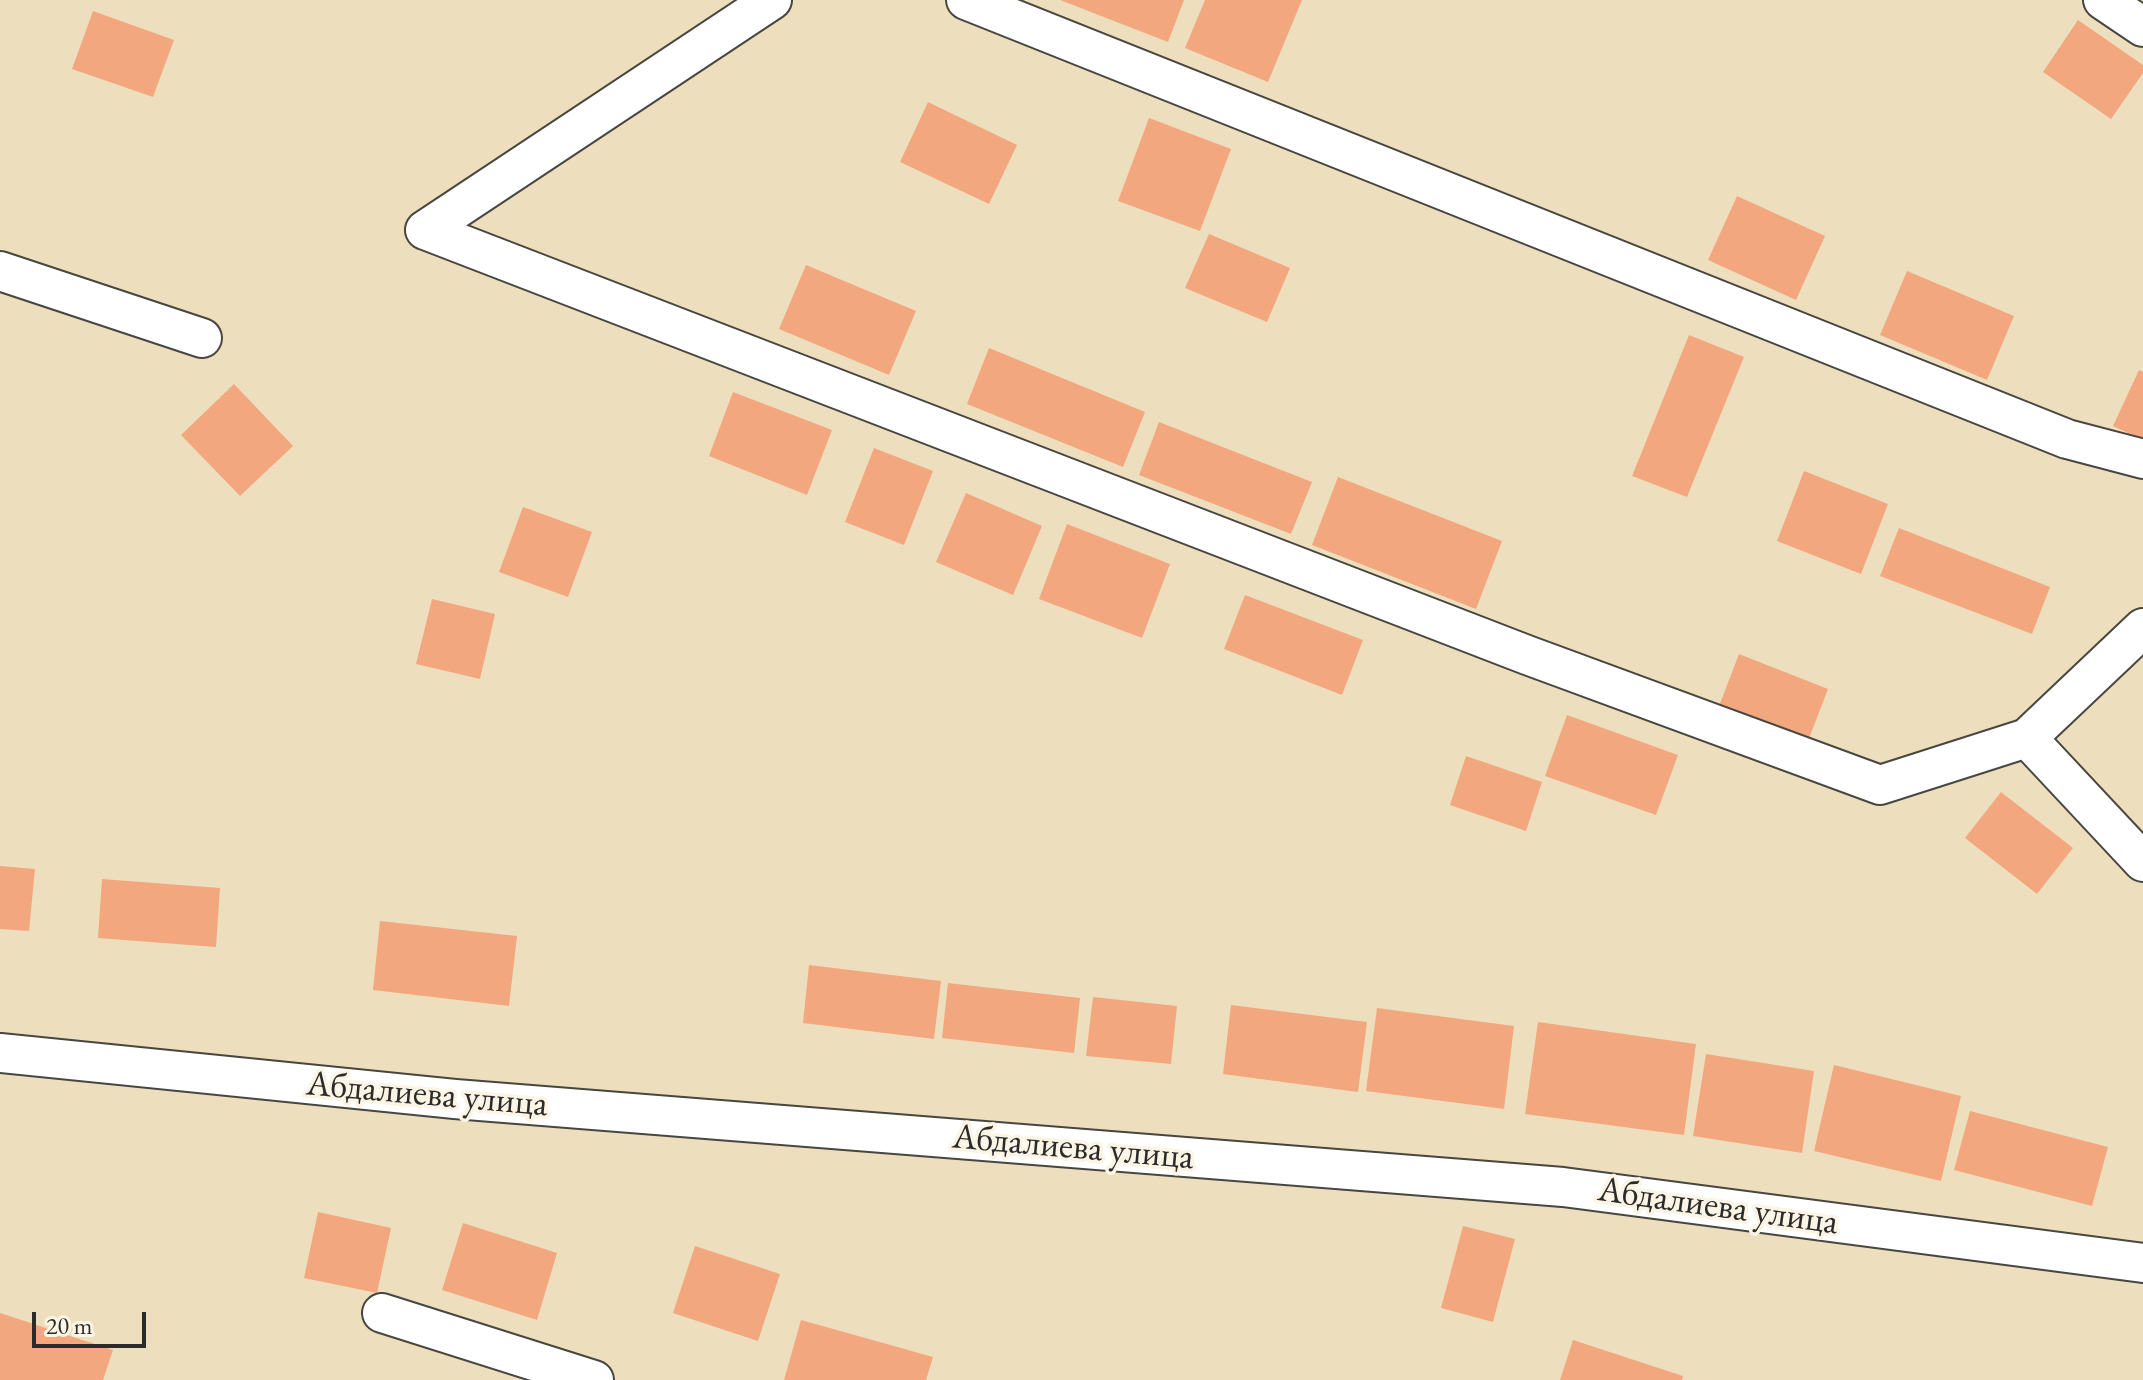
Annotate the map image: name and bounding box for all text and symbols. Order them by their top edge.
street label: Абдалиева улица [305,1063,549,1127]
street label: Абдалиева улица [951,1116,1195,1180]
street label: Абдалиева улица [1595,1169,1841,1245]
scale bar [36,1296,150,1346]
text: 20 m [46,1310,93,1341]

